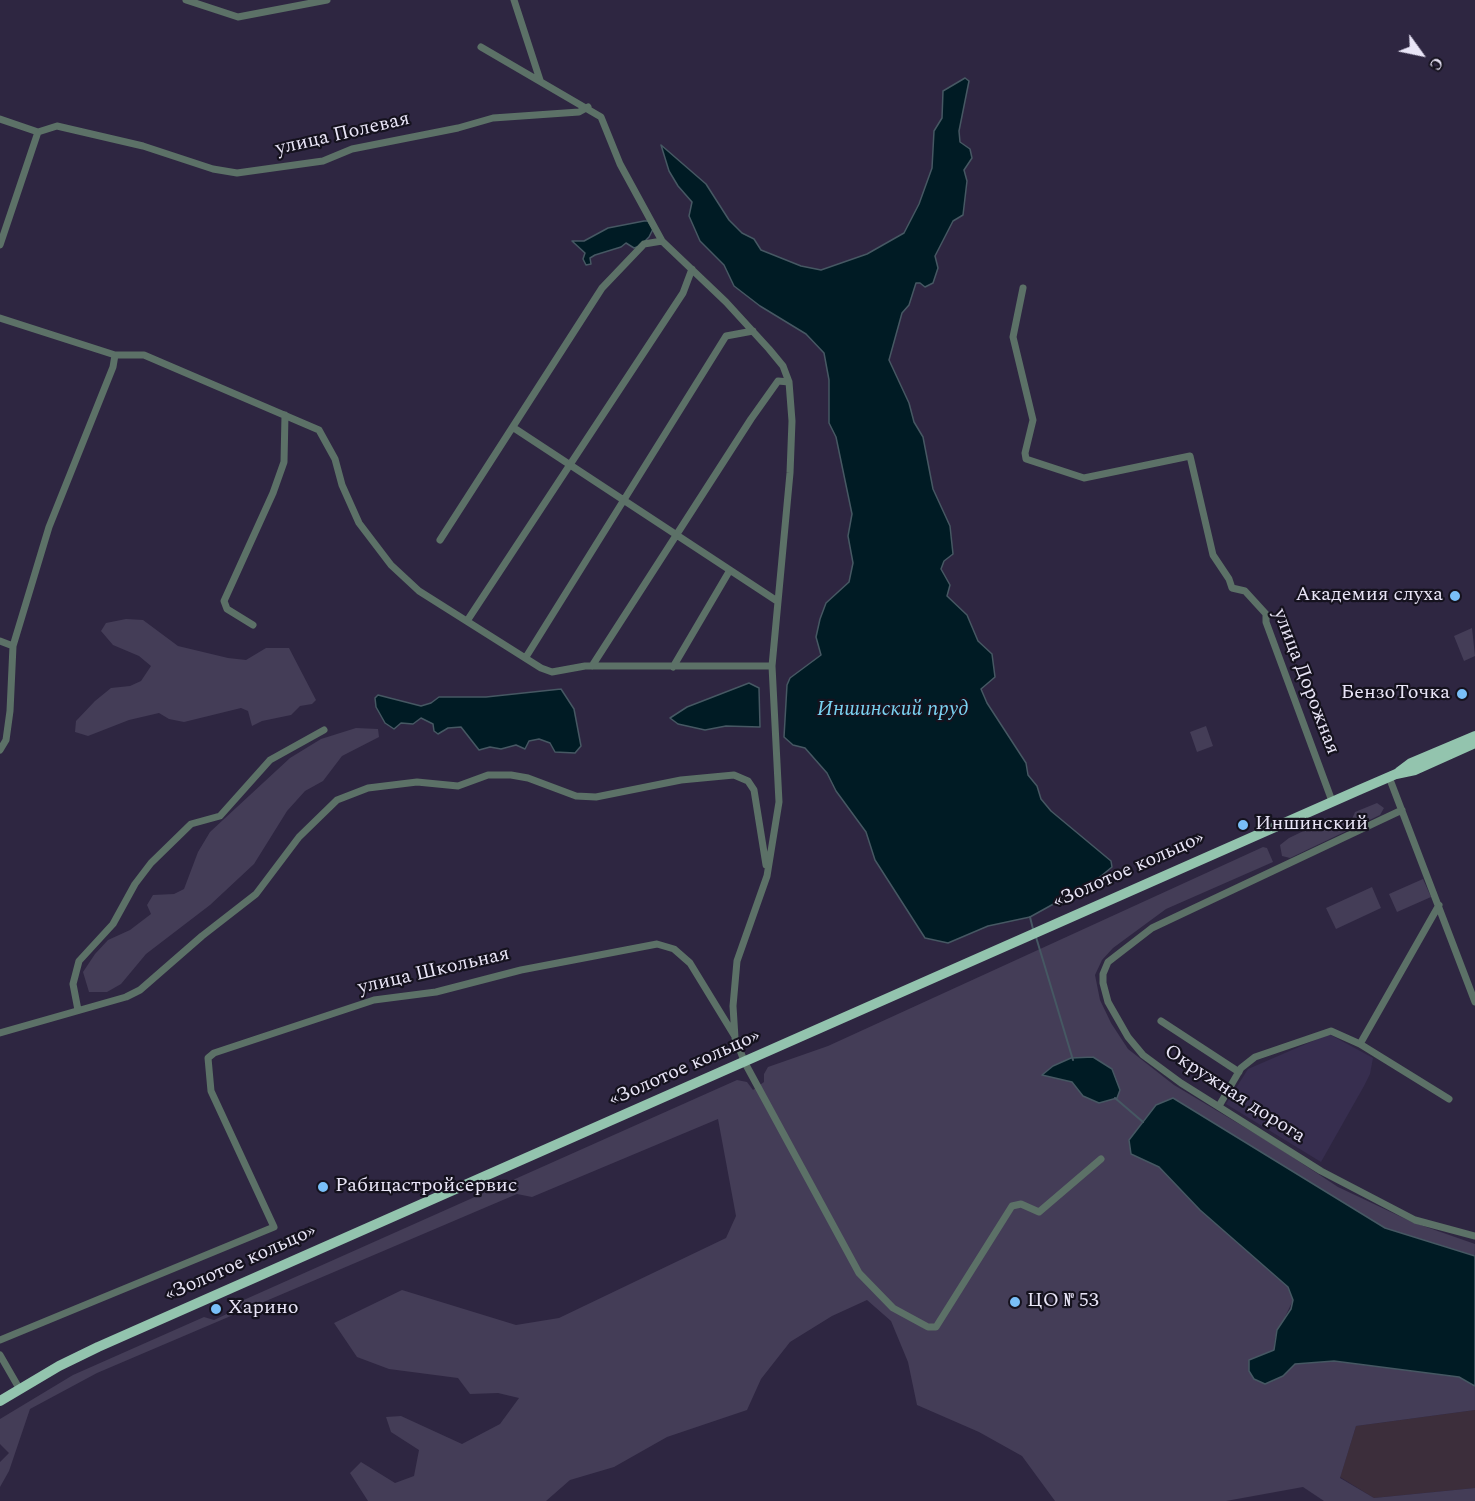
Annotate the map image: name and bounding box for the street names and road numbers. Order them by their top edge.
street label: улица Полевая [274,108,412,162]
street label: улица Дорожная [1266,606,1344,758]
street label: «Золотое кольцо» [1050,827,1208,915]
street label: улица Школьная [356,943,512,1001]
street label: «Золотое кольцо» [606,1025,764,1113]
street label: Окружная дорога [1159,1040,1309,1150]
street label: «Золотое кольцо» [162,1220,320,1308]

